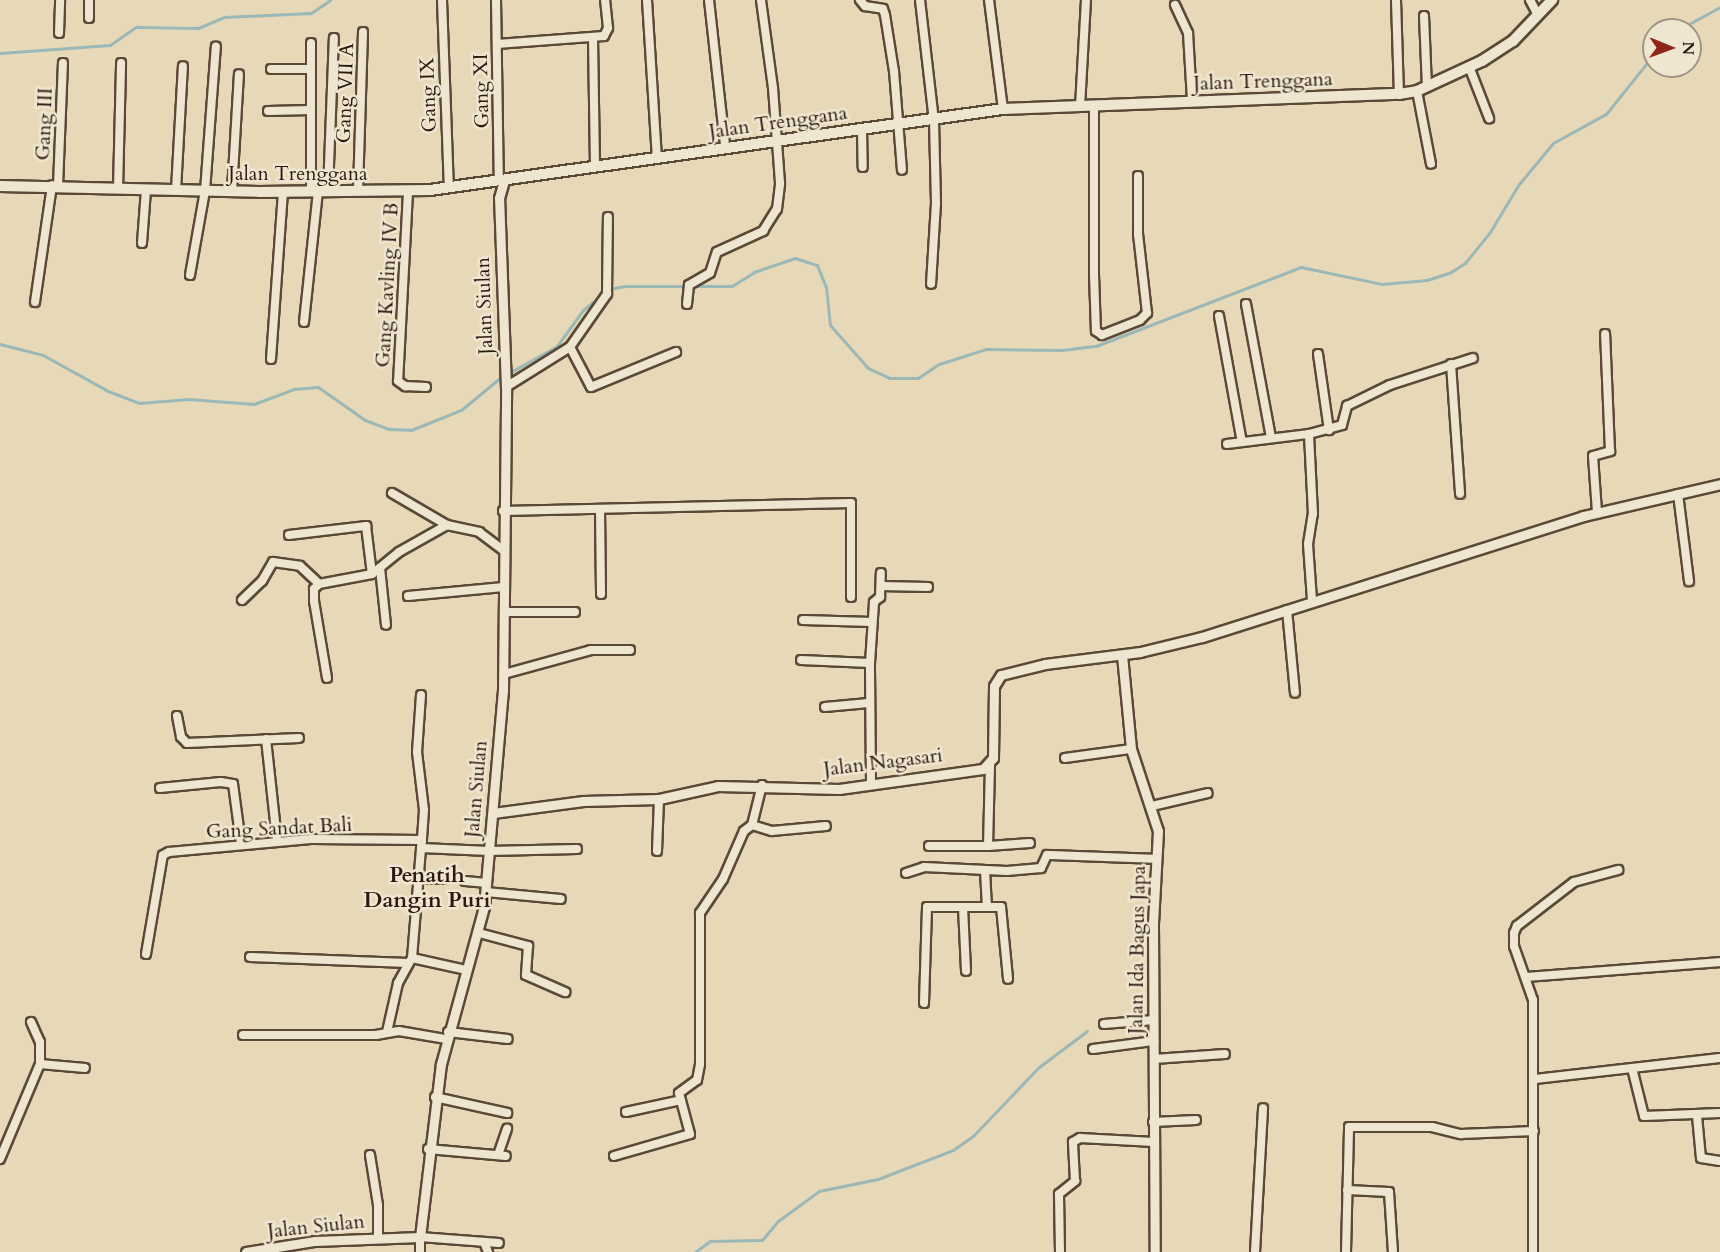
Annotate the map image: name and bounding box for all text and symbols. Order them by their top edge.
north arrow [1642,18,1702,78]
text: N [1677,41,1699,55]
street label: Gang VII A [331,42,359,144]
street label: Gang XI [468,53,494,129]
street label: Gang IX [415,57,441,133]
street label: Jalan Trenggana [1193,67,1333,95]
street label: Gang III [31,87,57,161]
street label: Jalan Trenggana [707,100,849,144]
street label: Jalan Trenggana [228,161,368,185]
street label: Gang Kavling IV B [371,202,403,368]
street label: Jalan Siulan [470,257,498,355]
street label: Jalan Siulan [460,739,492,839]
street label: Jalan Nagasari [822,743,944,781]
street label: Gang Sandat Bali [205,812,353,844]
district label: Penatih Dangin Puri [364,862,490,914]
street label: Jalan Ida Bagus Japa [1124,866,1150,1034]
street label: Jalan Siulan [266,1209,366,1243]

